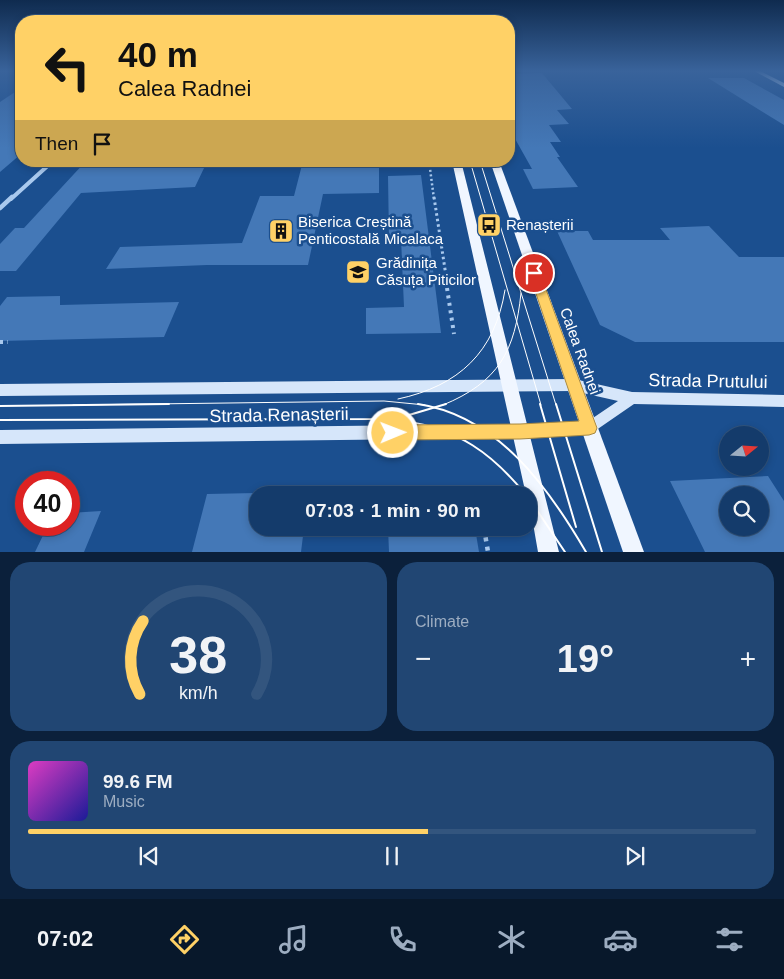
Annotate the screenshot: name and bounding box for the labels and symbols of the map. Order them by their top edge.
bus stop icon: Renașterii [476,212,502,238]
place label: Biserica Creștină Penticostală Micalaca [298,213,444,247]
place label: Renașterii [506,216,574,233]
building icon: Biserica Creștină Penticostală Micalaca [268,218,294,244]
pin [513,252,555,294]
place label: Grădinița Căsuța Piticilor [376,254,476,288]
school or university icon: Grădinița Căsuța Piticilor [345,259,371,285]
street label: Calea Radnei [557,305,604,396]
street label: Strada Prutului [648,370,768,392]
street label: Strada Renașterii [209,404,349,426]
position arrow [366,406,418,458]
north arrow [719,426,769,476]
speed limit sign: 40 [15,471,80,536]

